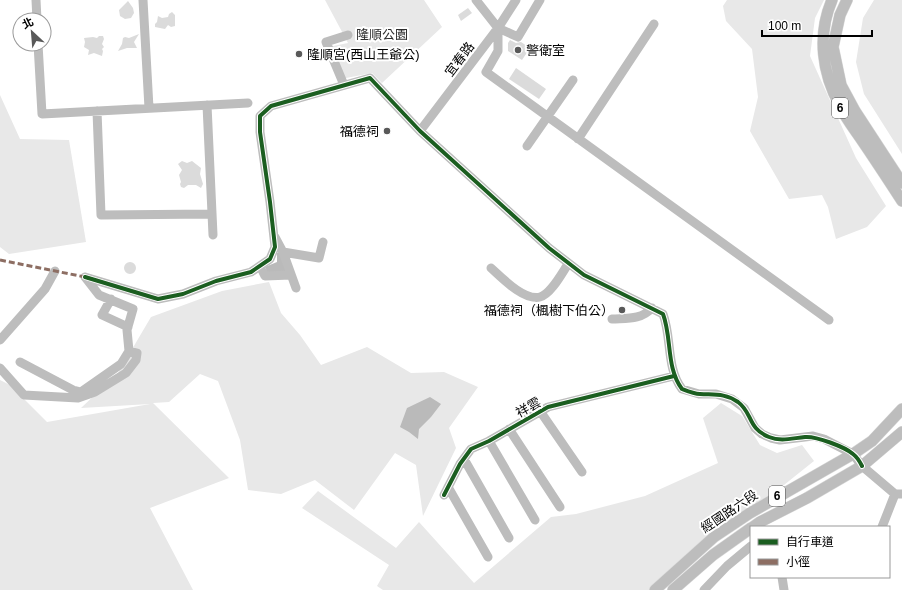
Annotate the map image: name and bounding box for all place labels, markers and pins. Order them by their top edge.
place label: 警衛室 [526,43,565,58]
marker: 警衛室 [513,45,523,55]
place label: 隆順宮(西山王爺公) [307,47,420,62]
marker: 隆順宮(西山王爺公) [294,49,304,59]
place label: 福德祠 [340,124,379,139]
marker: 福德祠 [382,126,392,136]
place label: 福德祠（楓樹下伯公） [484,303,614,318]
marker: 福德祠（楓樹下伯公） [617,305,627,315]

